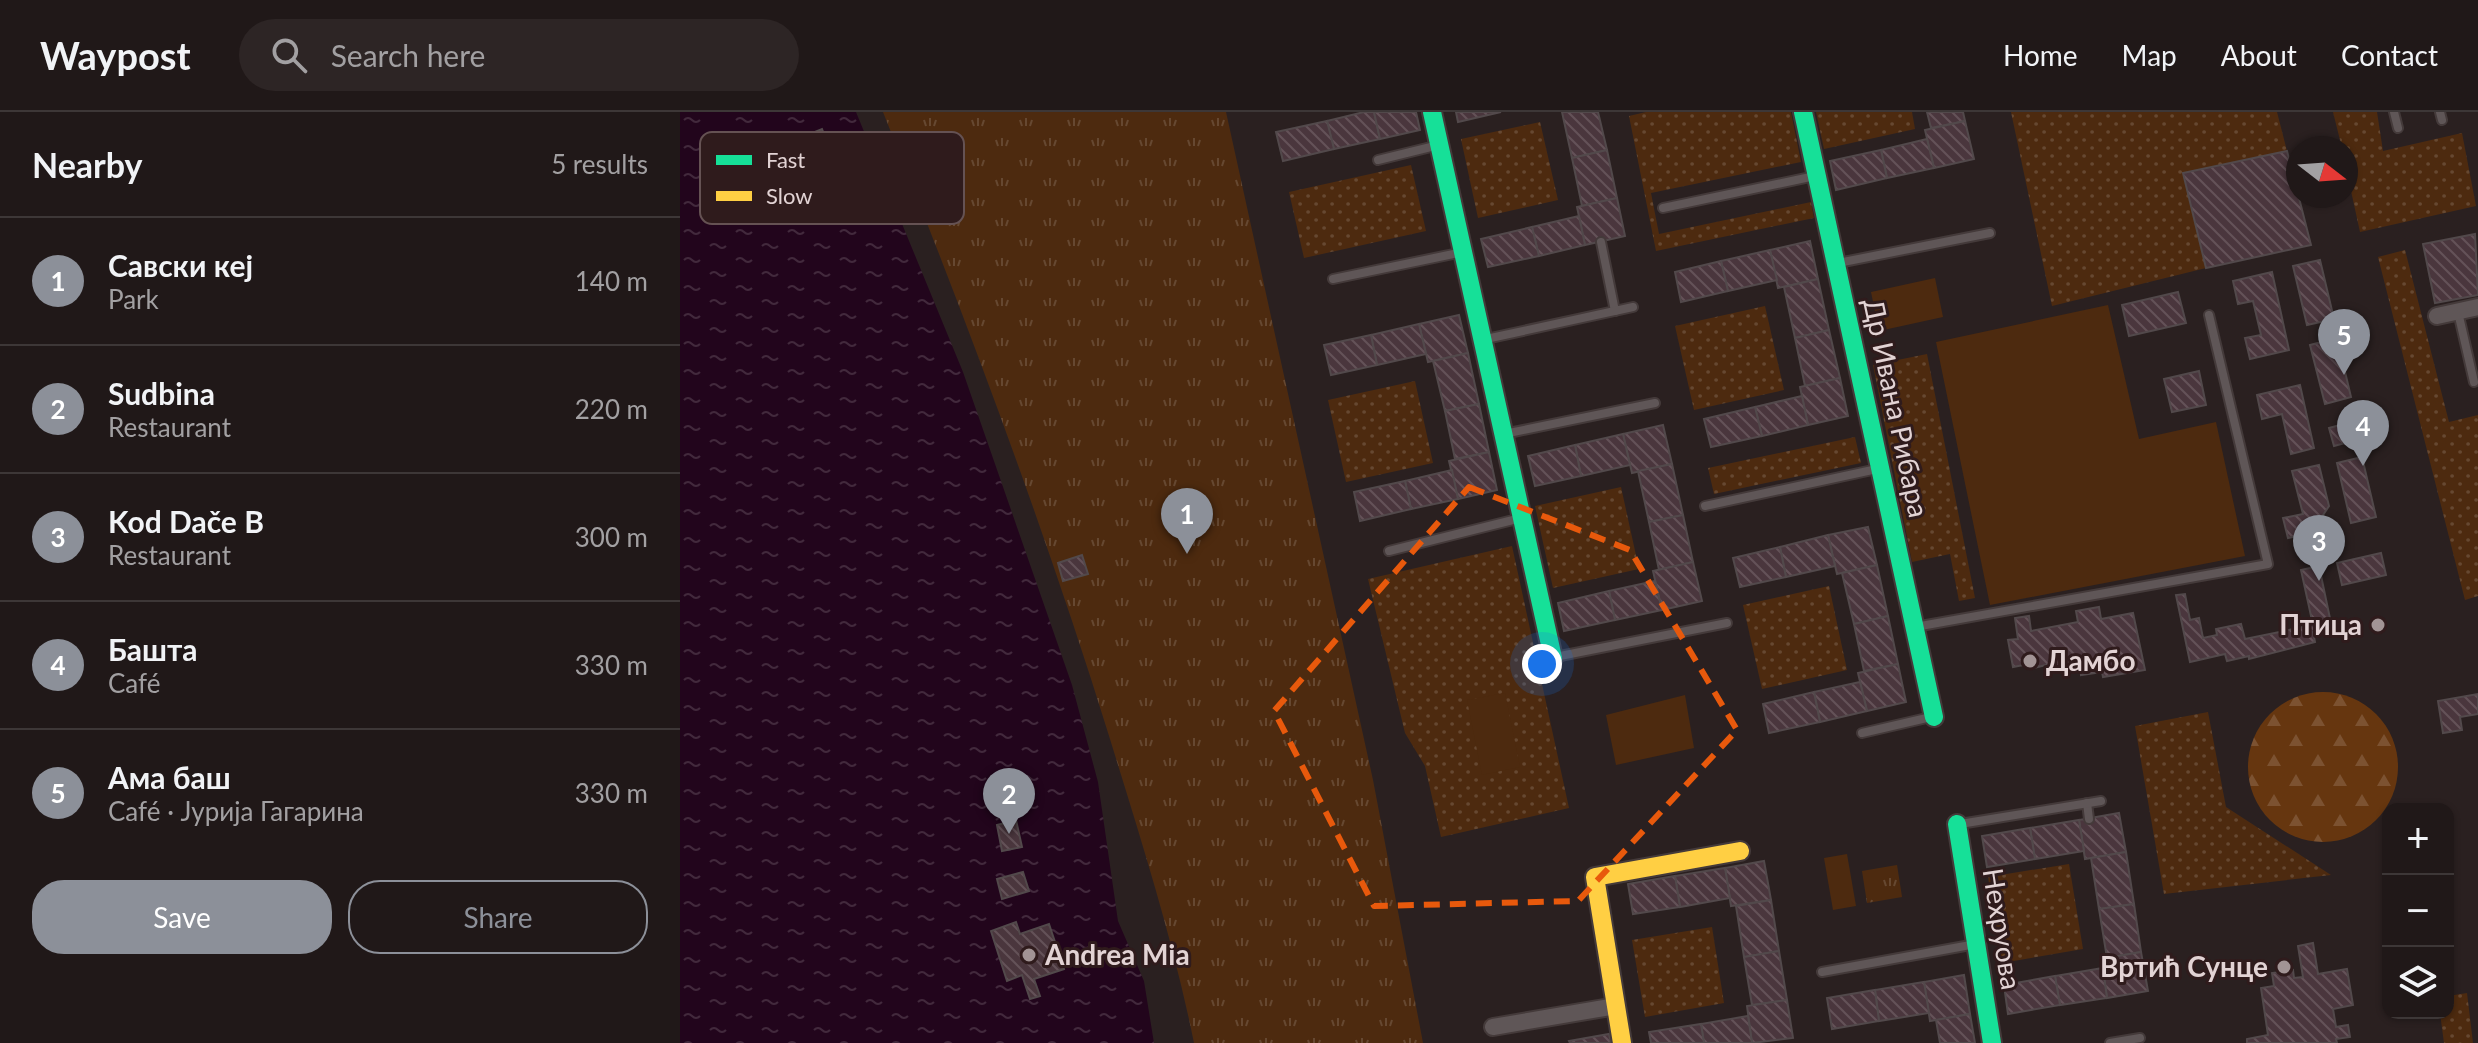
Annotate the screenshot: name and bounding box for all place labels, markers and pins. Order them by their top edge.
pin: 5 [2318,309,2370,375]
pin: 4 [2337,400,2389,466]
pin: 1 [1161,488,1213,554]
pin: 3 [2293,515,2345,581]
place label: Птица [2279,607,2362,641]
marker: Птица [2369,616,2387,634]
place label: Дамбо [2046,643,2135,677]
marker: Дамбо [2021,652,2039,670]
pin: 2 [983,768,1035,834]
place label: Andrea Mia [1044,937,1190,971]
marker: Andrea Mia [1020,946,1038,964]
place label: Вртић Сунце [2100,949,2268,983]
marker: Вртић Сунце [2275,958,2293,976]

